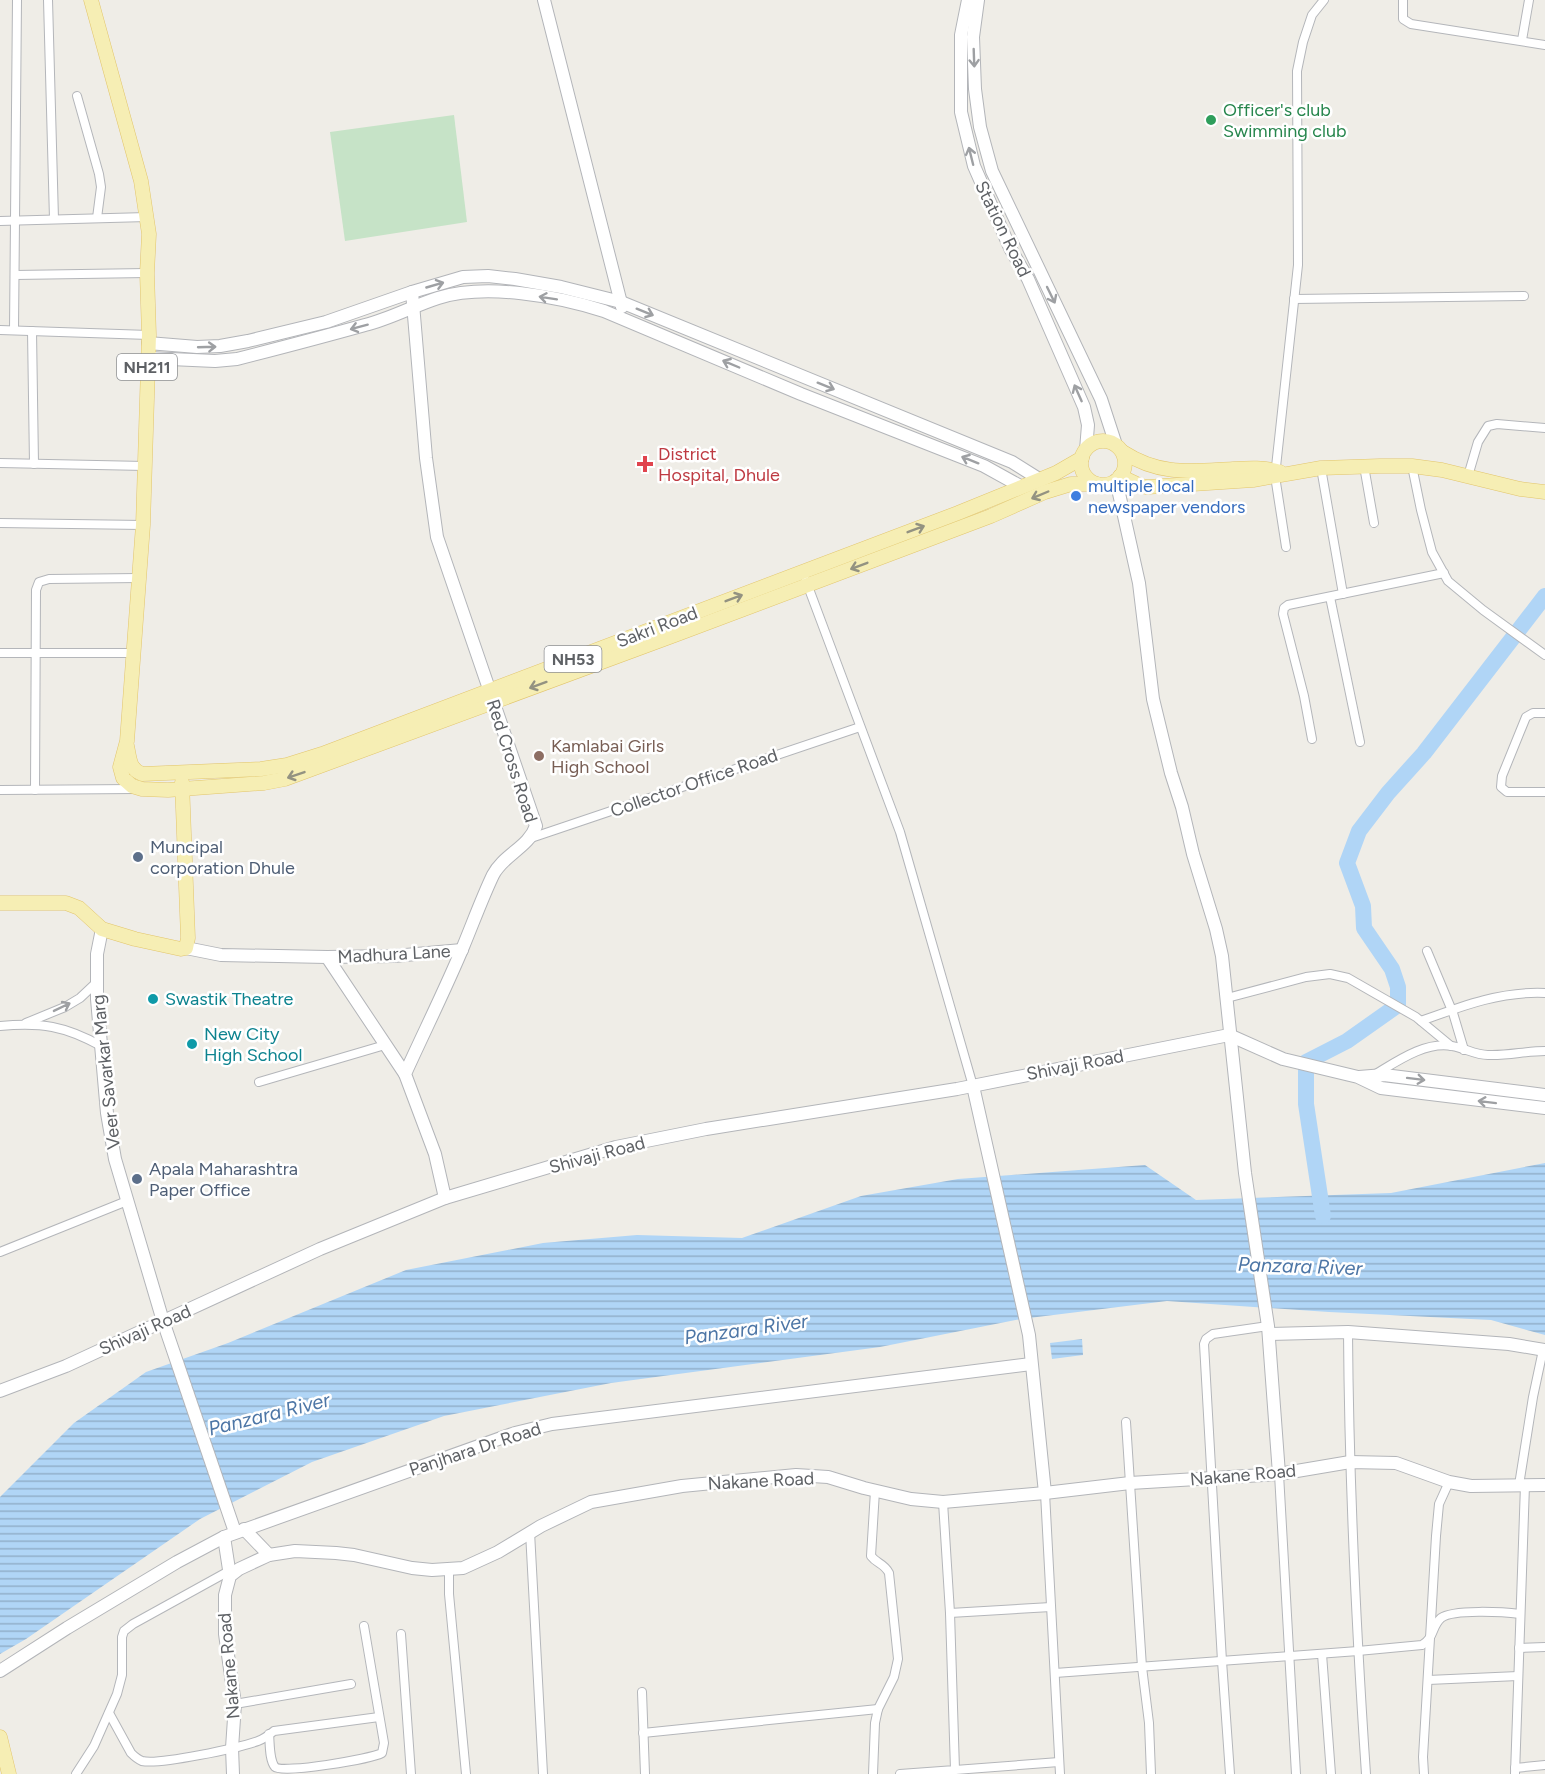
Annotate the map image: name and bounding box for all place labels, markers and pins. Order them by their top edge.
place label: Officer's club Swimming club [1223,99,1347,142]
marker: Officer's club Swimming club [1204,113,1218,127]
place label: District Hospital, Dhule [658,443,780,486]
marker: District Hospital, Dhule [636,455,654,473]
place label: multiple local newspaper vendors [1088,475,1245,518]
marker: multiple local newspaper vendors [1069,489,1083,503]
place label: Kamlabai Girls High School [551,735,664,778]
marker: Kamlabai Girls High School [532,749,546,763]
place label: Muncipal corporation Dhule [150,836,295,879]
marker: Muncipal corporation Dhule [131,850,145,864]
place label: Swastik Theatre [165,988,294,1010]
marker: Swastik Theatre [146,992,160,1006]
place label: New City High School [204,1023,302,1066]
marker: New City High School [185,1037,199,1051]
place label: Apala Maharashtra Paper Office [149,1158,298,1201]
marker: Apala Maharashtra Paper Office [130,1172,144,1186]

